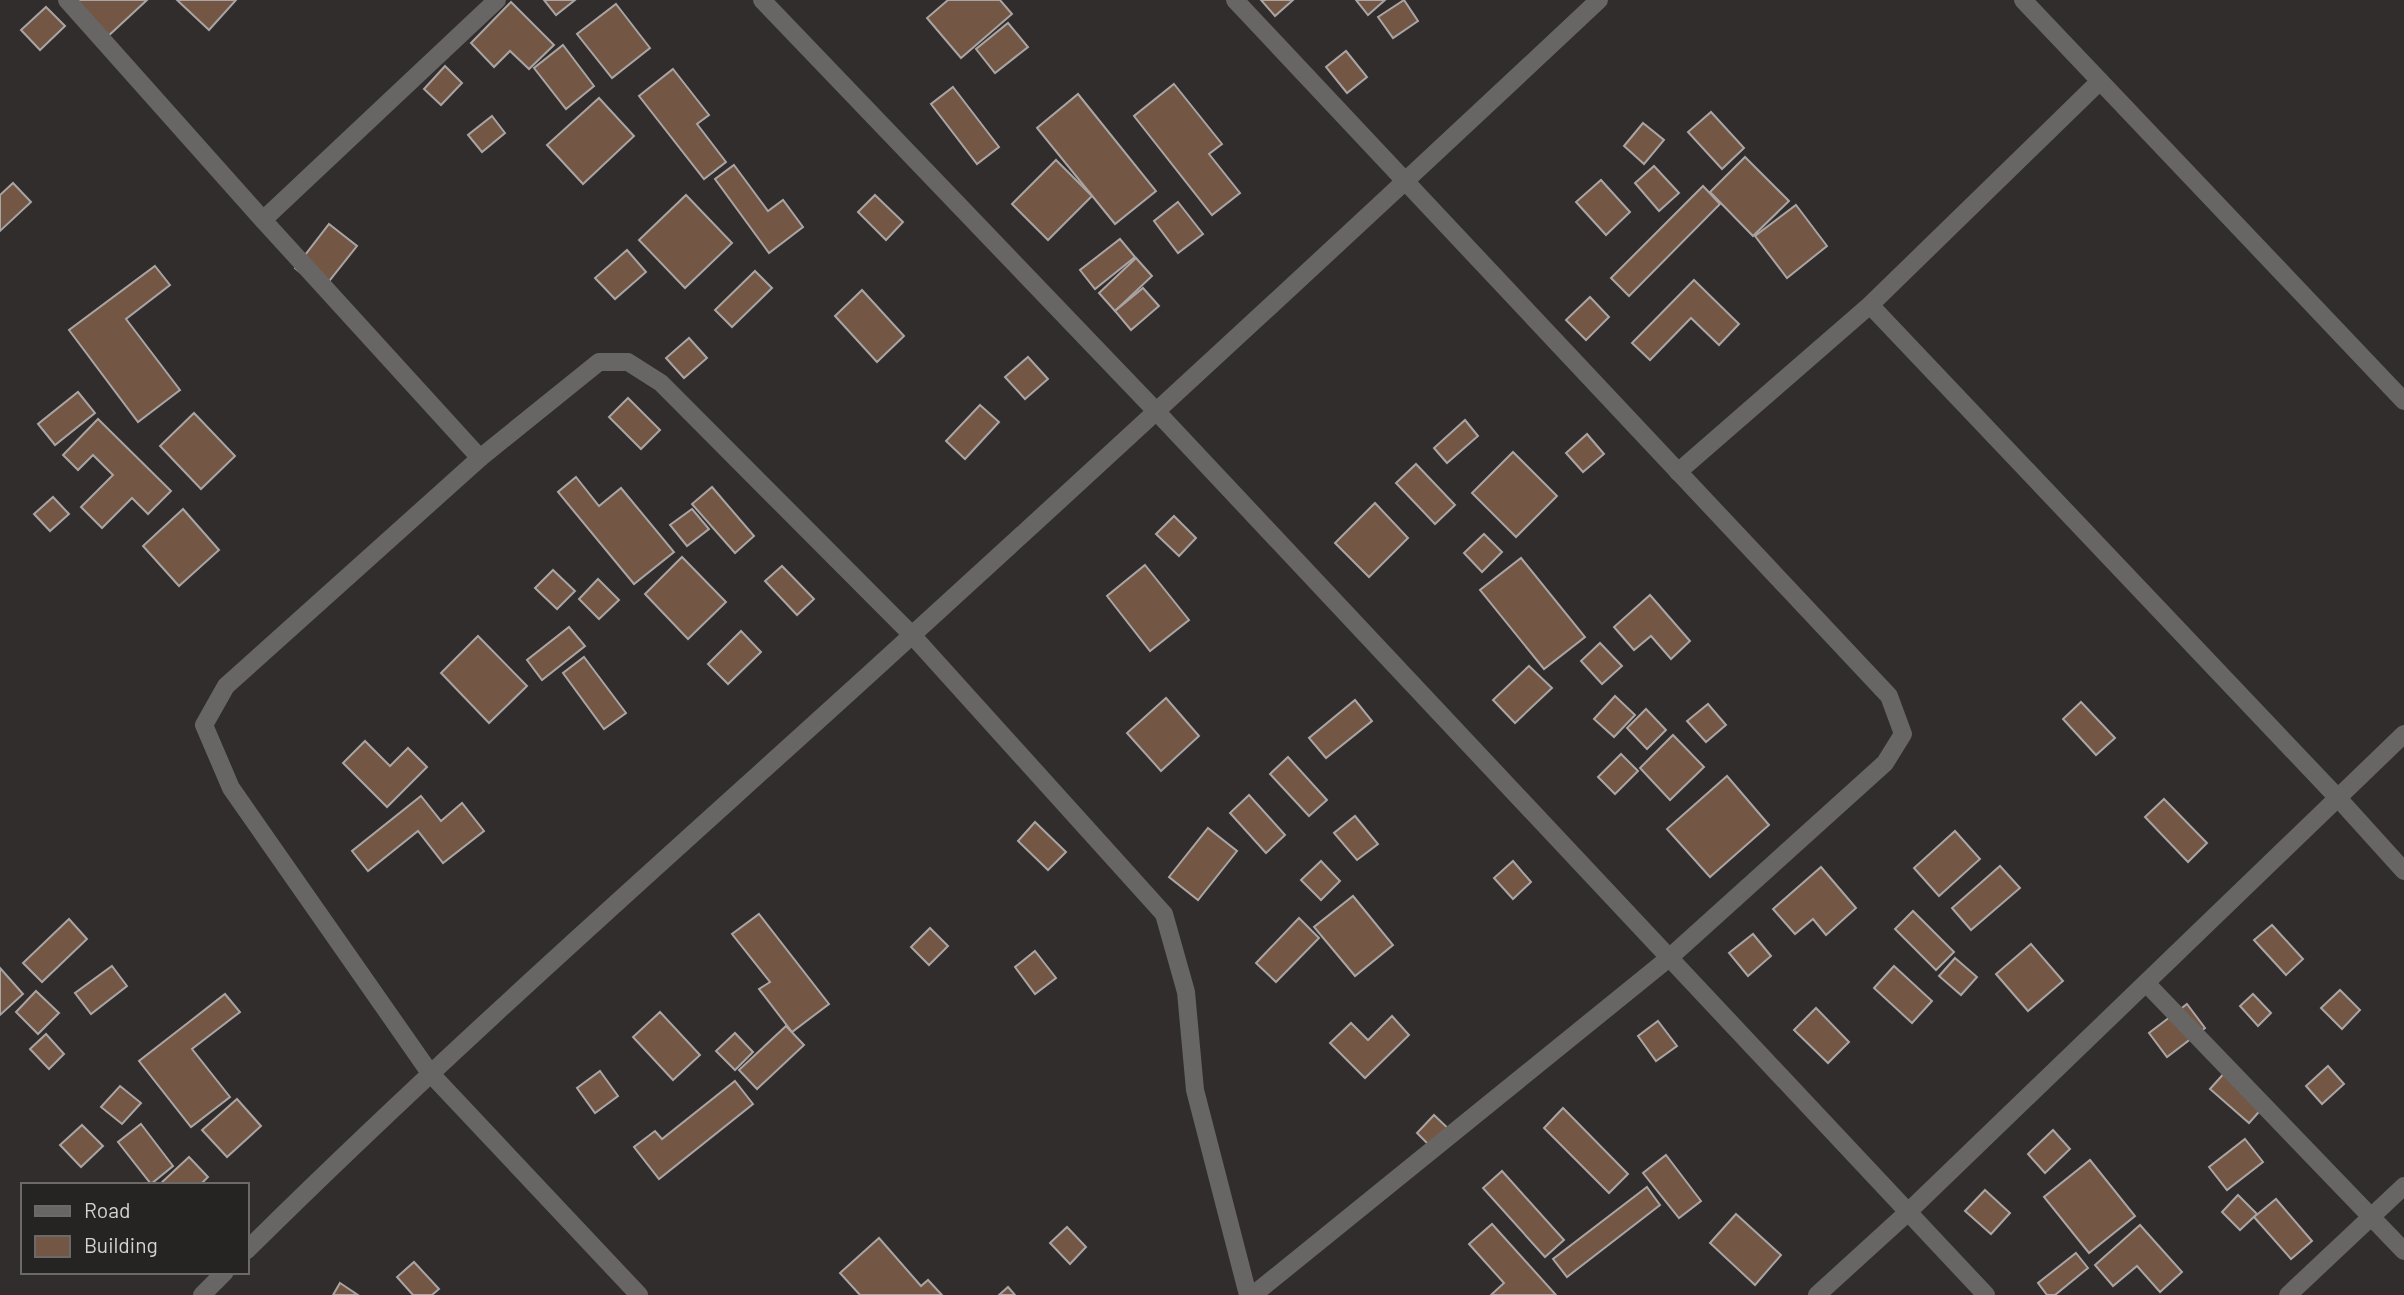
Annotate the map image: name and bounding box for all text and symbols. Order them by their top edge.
legend [21,1183,248,1274]
text: Road [84,1197,130,1222]
text: Building [84,1232,158,1257]

